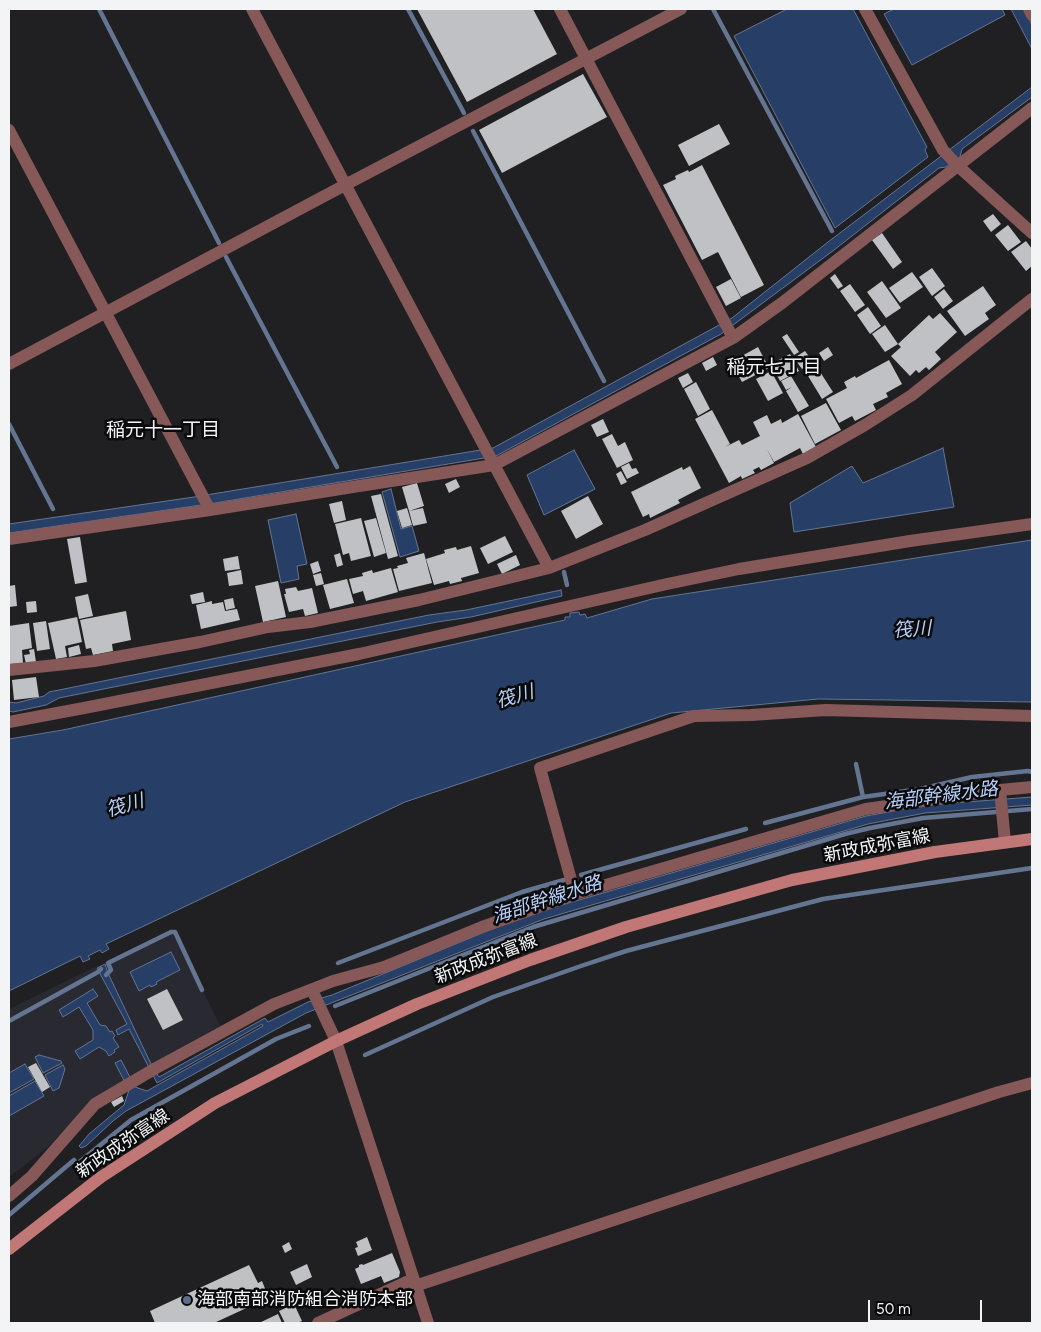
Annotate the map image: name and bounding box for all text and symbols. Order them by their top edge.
district label: 稲元七丁目 [727,356,821,378]
district label: 稲元十一丁目 [106,419,220,441]
water label: 筏川 [892,617,932,643]
water label: 筏川 [494,681,536,713]
water label: 海部幹線水路 [883,778,999,814]
water label: 筏川 [104,790,146,822]
street label: 新政成弥富線 [822,825,932,867]
water label: 海部幹線水路 [489,872,605,928]
street label: 新政成弥富線 [432,930,540,988]
street label: 新政成弥富線 [72,1105,174,1183]
place label: 海部南部消防組合消防本部 [197,1289,413,1311]
scale bar [871,1290,985,1322]
marker: 海部南部消防組合消防本部 [181,1294,193,1306]
text: 50 m [876,1300,911,1318]

